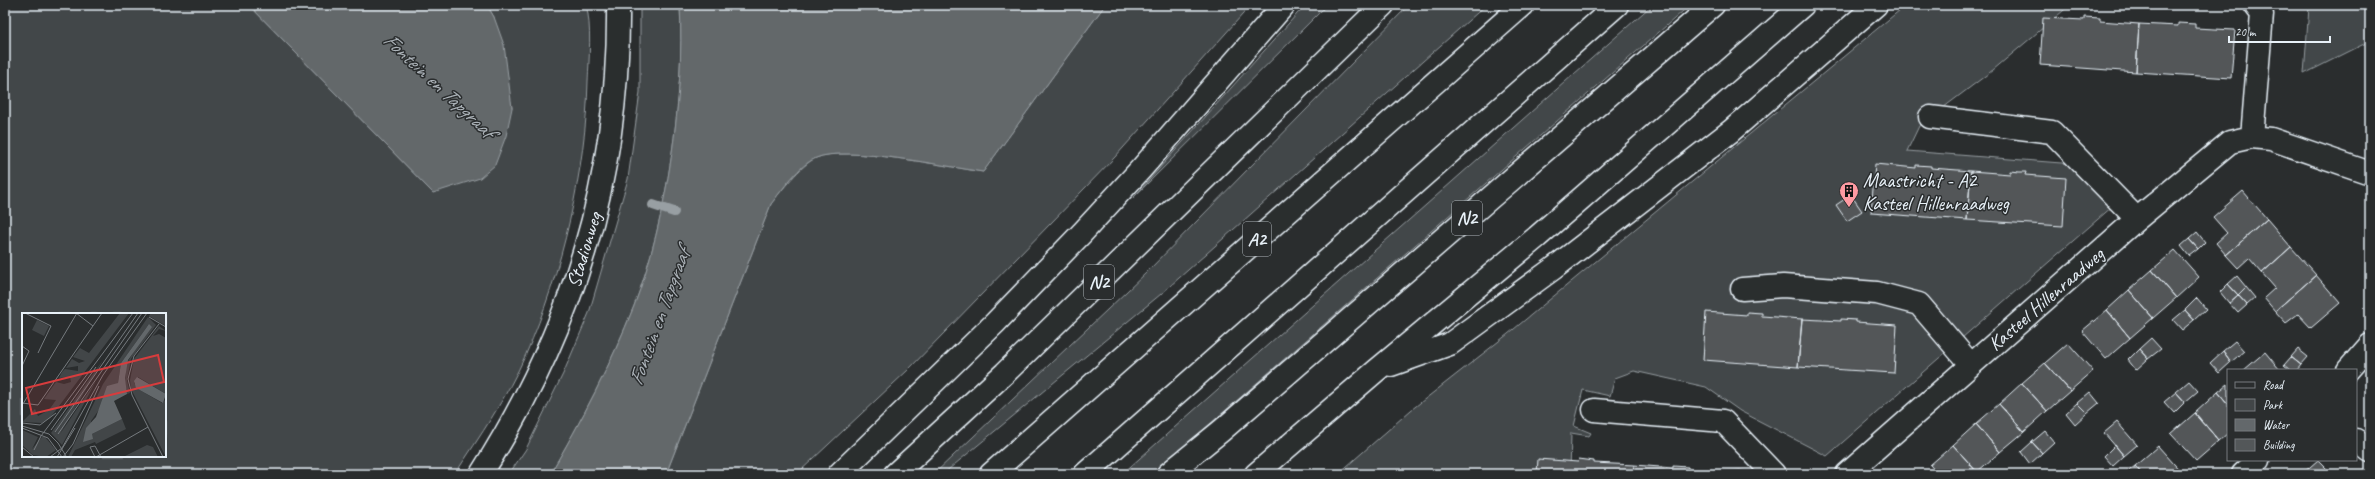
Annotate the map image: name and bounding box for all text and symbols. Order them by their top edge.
scale bar [2229,18,2330,44]
text: 20 m [2235,24,2257,40]
water label: Fontein en Tapgraaf [378,27,506,149]
place label: Maastricht - A2 Kasteel Hillenraadweg [1863,168,2010,216]
building icon: Maastricht - A2 Kasteel Hillenraadweg [1838,180,1860,208]
road number: N2 [1452,201,1482,235]
street label: Stadionweg [561,208,608,291]
road number: A2 [1243,222,1271,256]
water label: Fontein en Tapgraaf [622,238,698,389]
street label: Kasteel Hillenraadweg [1983,241,2110,356]
road number: N2 [1084,265,1114,299]
inset map [22,313,166,457]
legend [2227,369,2357,461]
text: Road [2263,377,2285,393]
text: Park [2263,397,2284,413]
text: Water [2263,417,2291,433]
text: Building [2263,437,2295,453]

